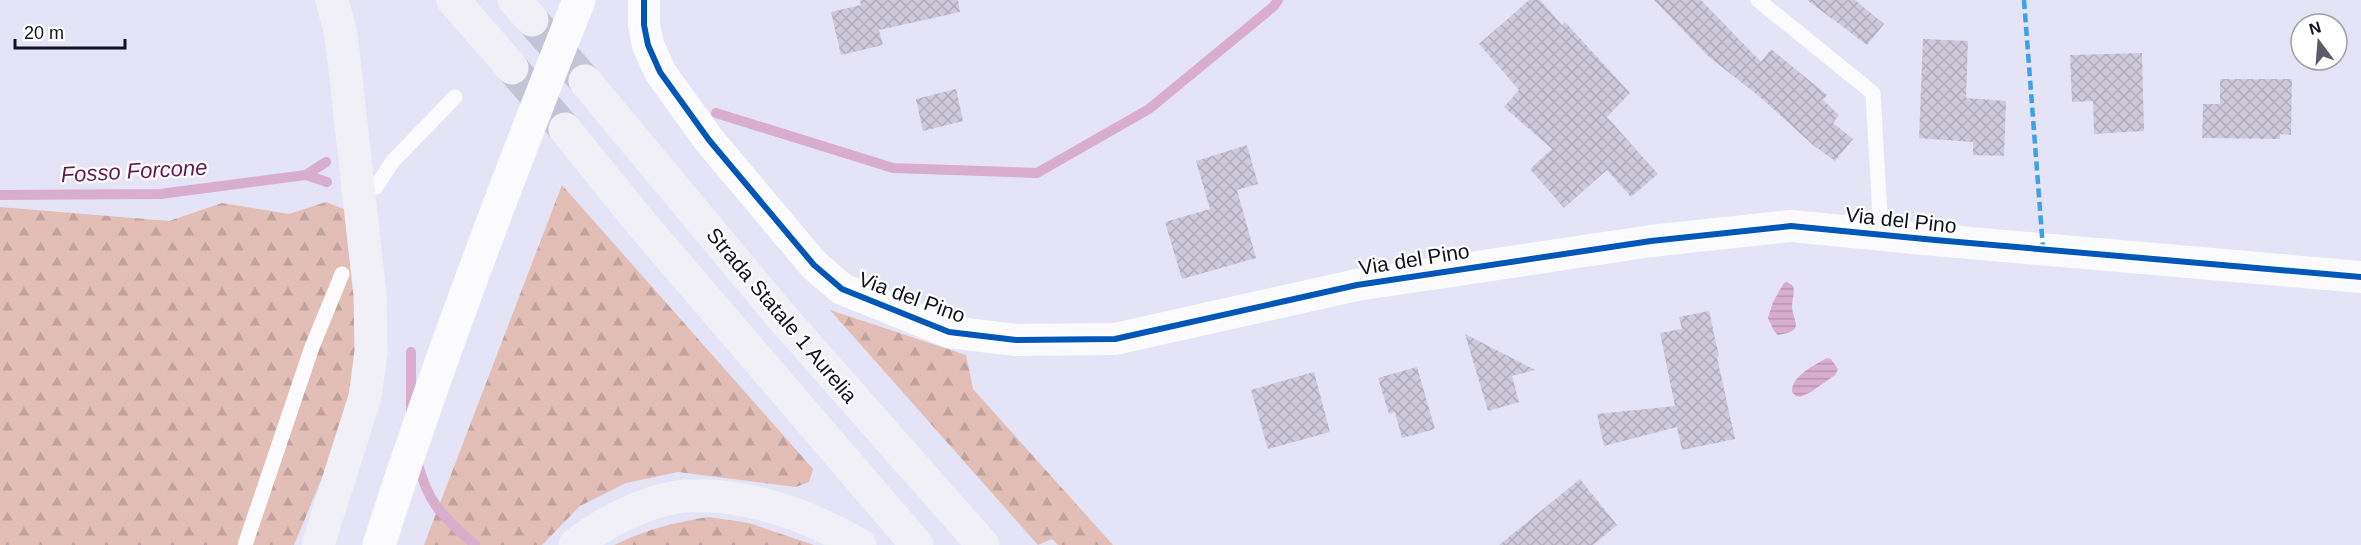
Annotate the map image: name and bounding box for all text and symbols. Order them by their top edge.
scale bar [15,12,124,50]
north arrow [2289,12,2349,72]
text: N [2307,18,2323,38]
text: 20 m [24,23,64,43]
water label: Fosso Forcone [60,155,208,187]
street label: Via del Pino [1844,203,1958,237]
street label: Strada Statale 1 Aurelia [702,223,862,407]
street label: Via del Pino [1357,239,1471,279]
street label: Via del Pino [856,267,968,327]

